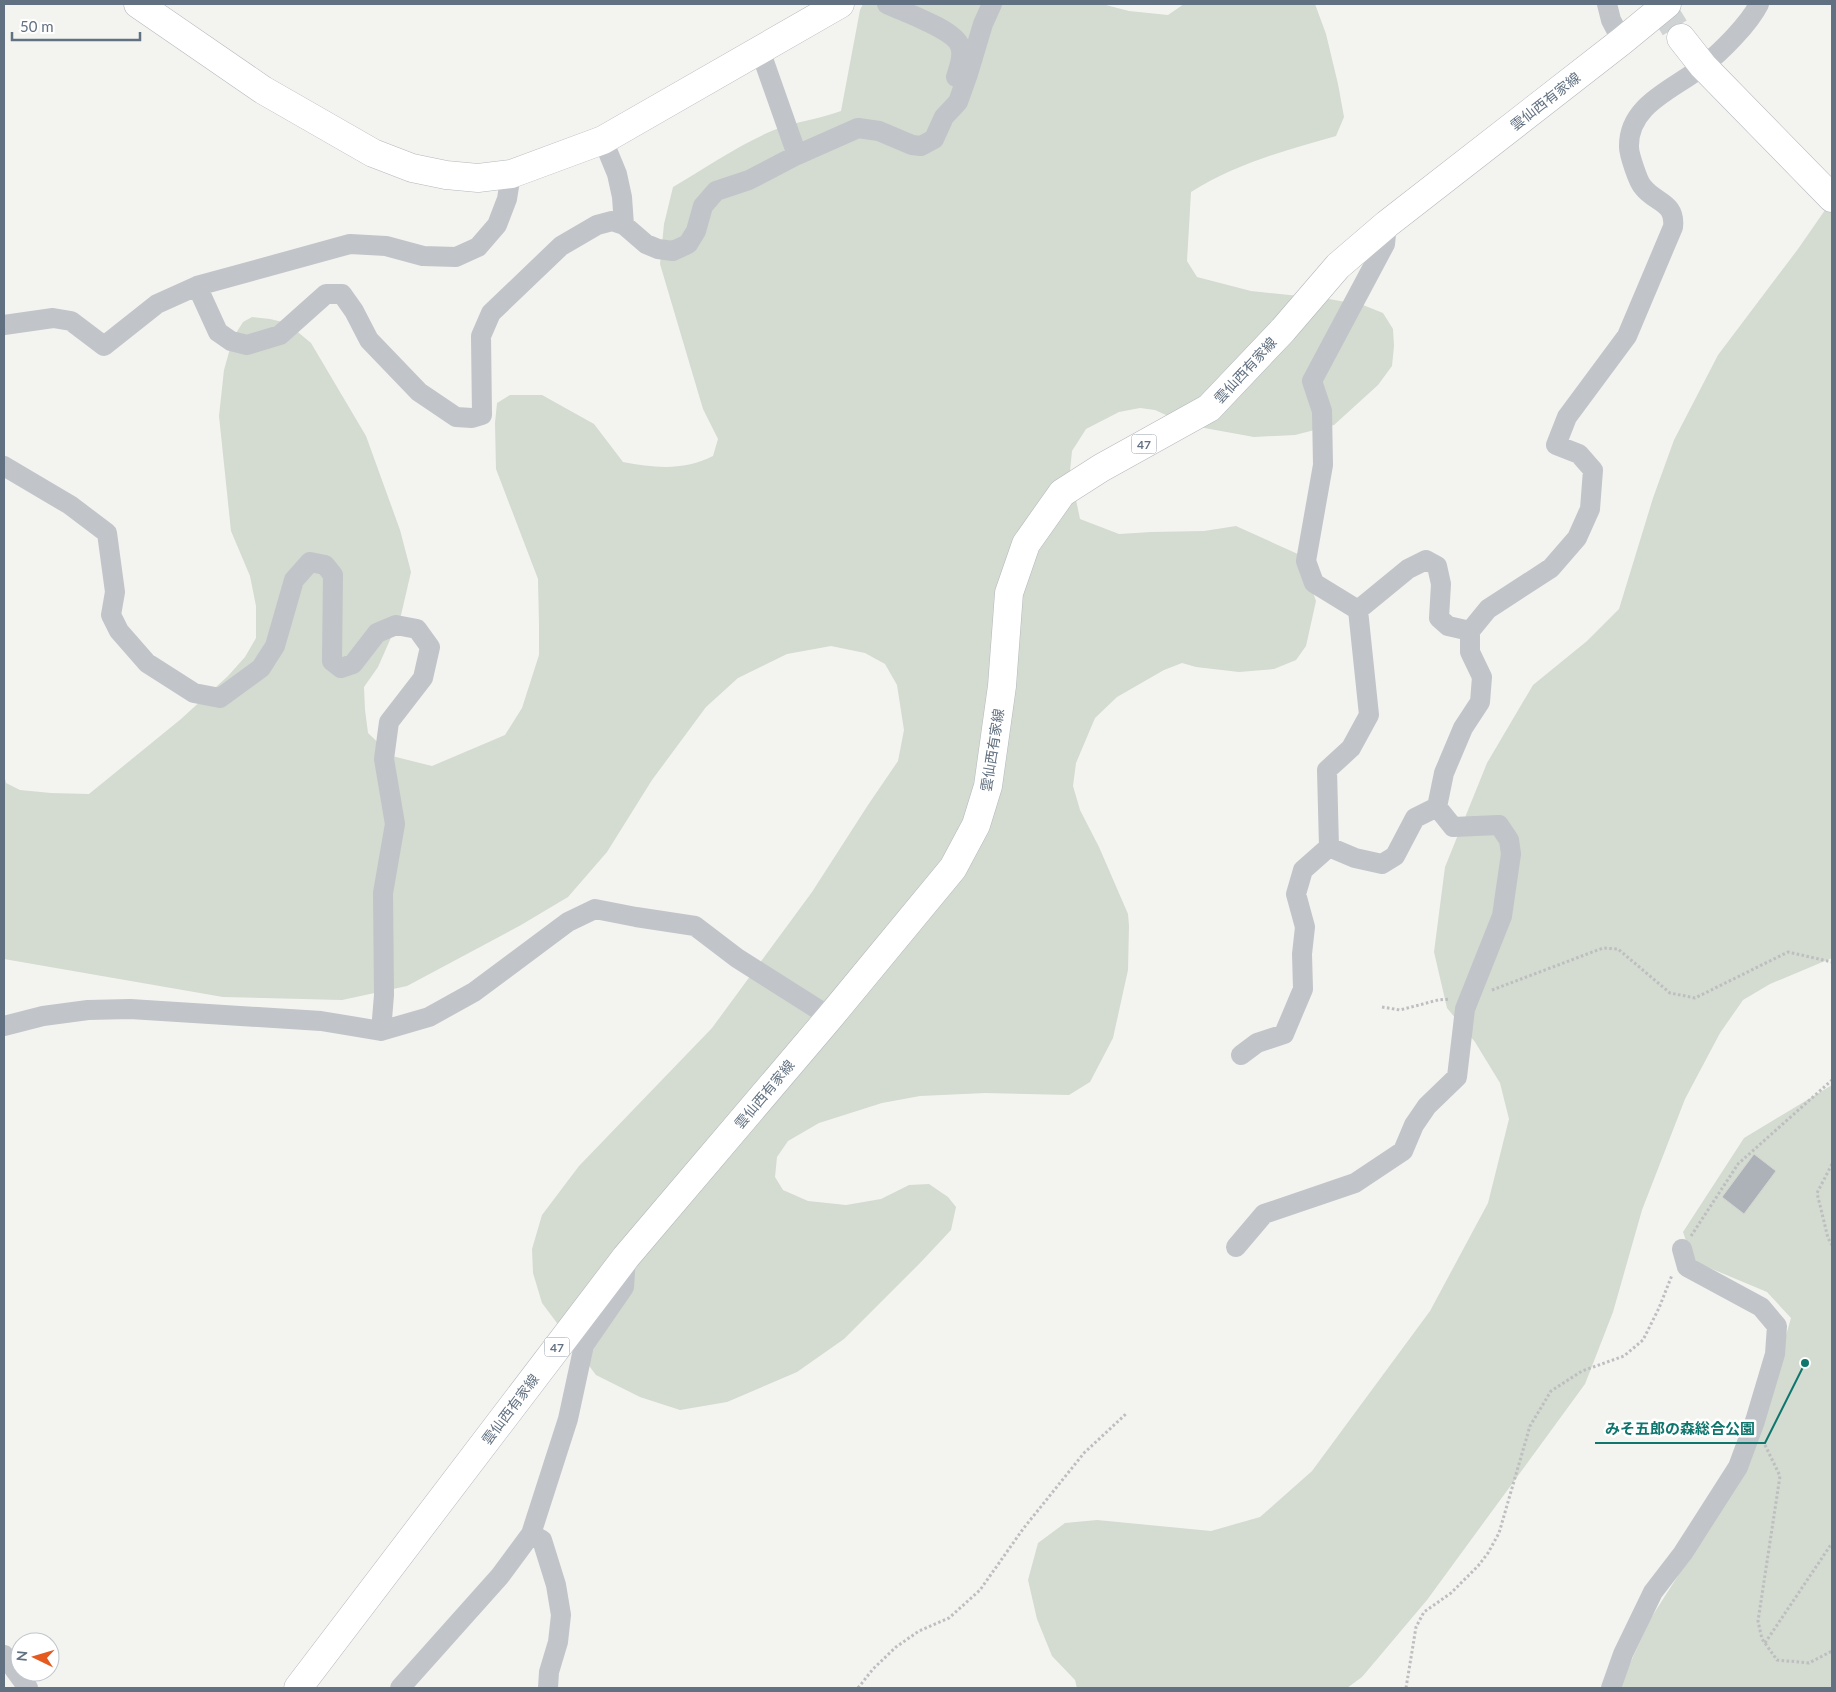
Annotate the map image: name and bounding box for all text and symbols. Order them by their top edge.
scale bar [12,10,140,42]
text: 50 m [20,17,54,35]
street label: 雲仙西有家線 [1507,68,1583,134]
street label: 雲仙西有家線 [1210,333,1280,407]
road number: 47 [1132,434,1156,454]
street label: 雲仙西有家線 [977,707,1007,793]
street label: 雲仙西有家線 [730,1056,798,1132]
road number: 47 [544,1338,570,1356]
street label: 雲仙西有家線 [478,1370,542,1448]
callout: みそ五郎の森総合公園 [1595,1413,1765,1443]
text: みそ五郎の森総合公園 [1605,1419,1755,1437]
north arrow [10,1632,60,1682]
text: N [13,1650,30,1662]

